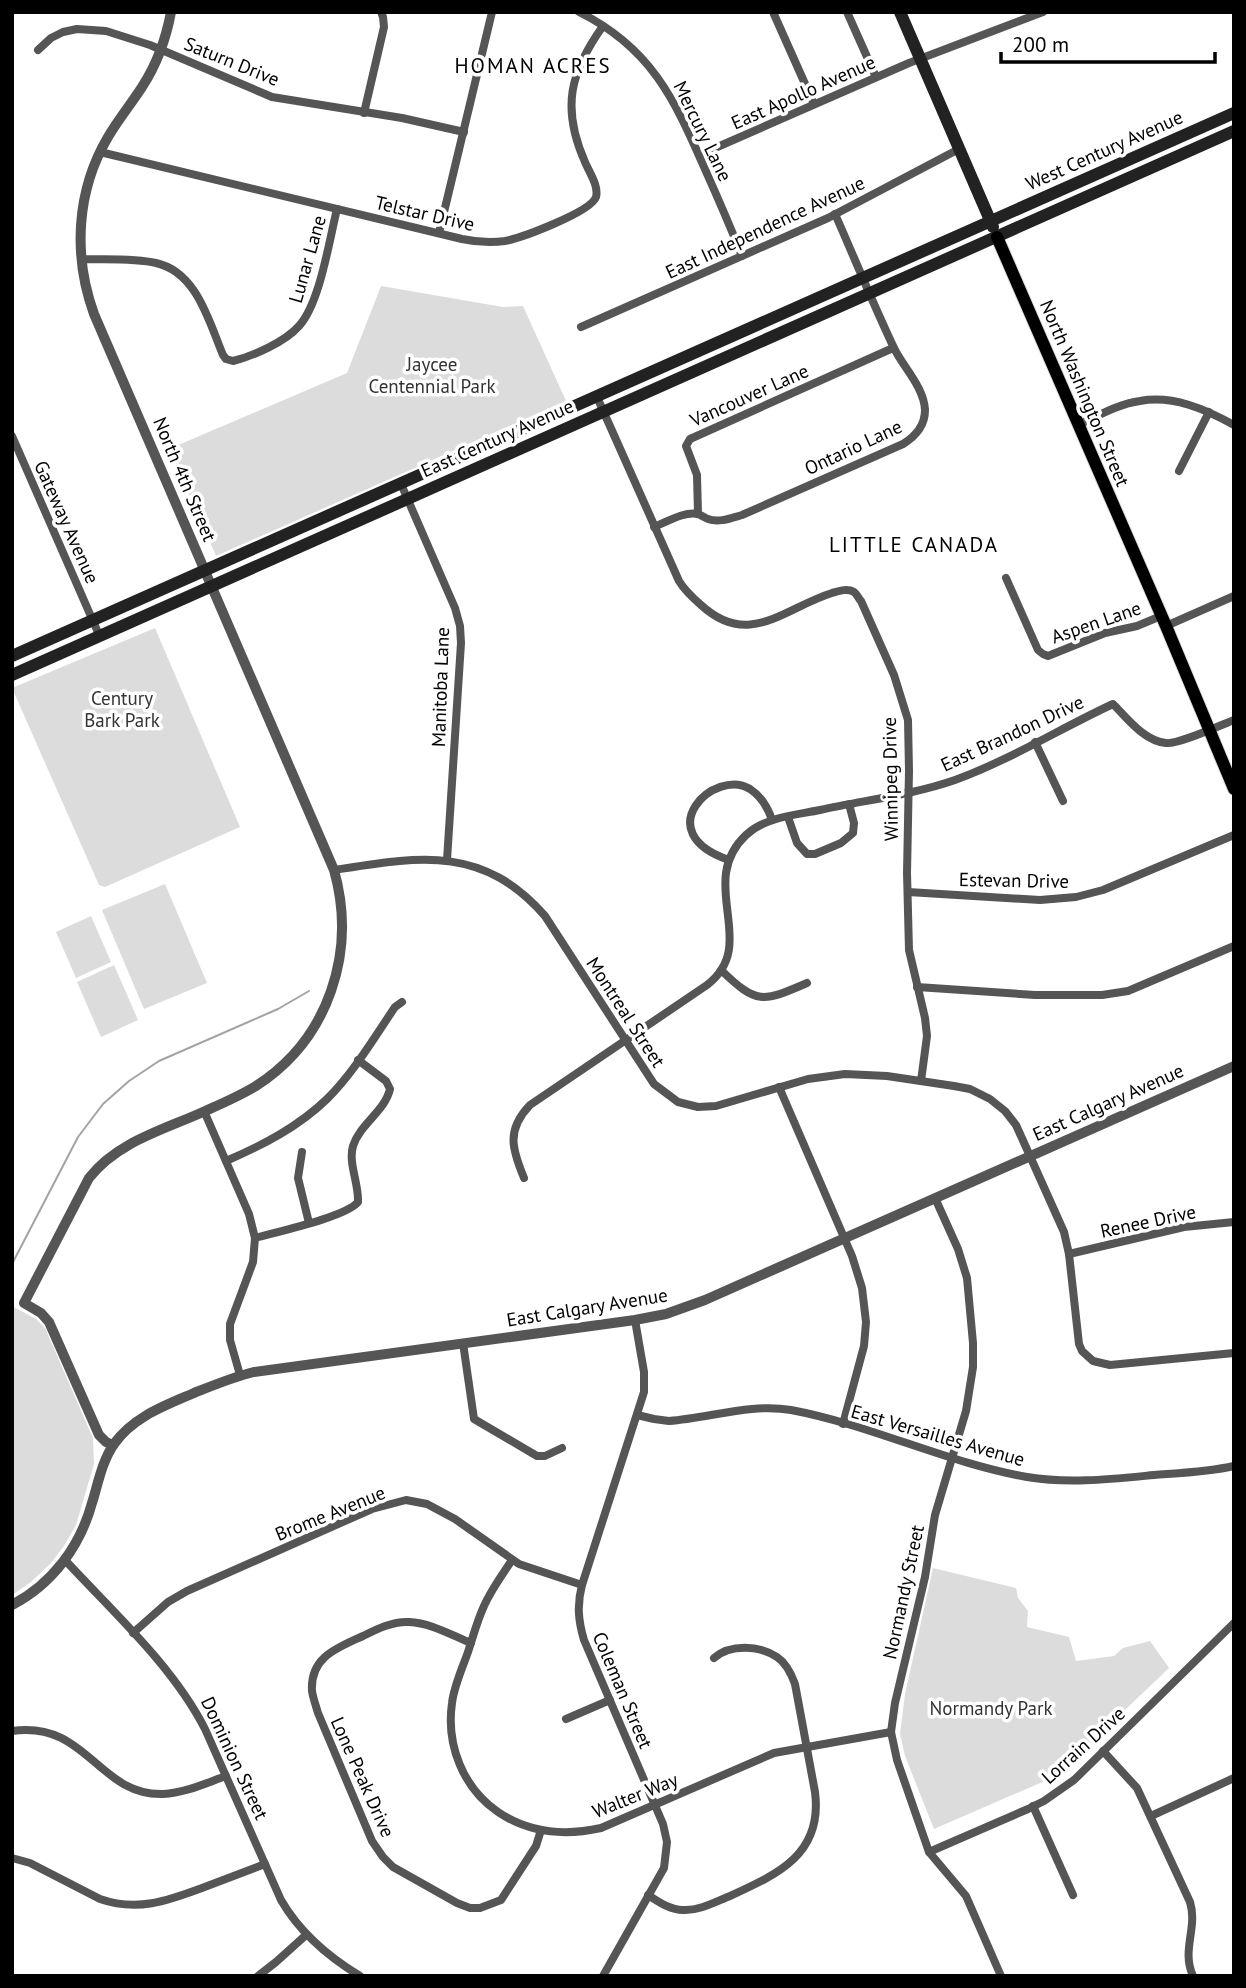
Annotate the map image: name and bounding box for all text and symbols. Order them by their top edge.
scale bar [1001,21,1214,65]
street label: Saturn Drive [181,31,283,91]
text: 200 m [1012,31,1069,58]
street label: East Apollo Avenue [727,49,879,135]
district label: HOMAN ACRES [454,52,612,79]
street label: Mercury Lane [668,77,738,185]
street label: West Century Avenue [1022,105,1186,195]
street label: East Independence Avenue [662,170,868,284]
street label: Telstar Drive [373,190,477,236]
street label: Lunar Lane [283,212,331,306]
street label: North Washington Street [1035,296,1135,490]
park label: Jaycee Centennial Park [369,352,495,398]
street label: Vancouver Lane [685,358,812,432]
street label: East Century Avenue [417,394,577,482]
street label: North 4th Street [148,413,222,545]
street label: Ontario Lane [800,414,906,480]
street label: Gateway Avenue [29,457,105,587]
district label: LITTLE CANADA [829,531,999,558]
street label: Aspen Lane [1048,595,1144,649]
street label: Manitoba Lane [426,627,454,747]
park label: Century Bark Park [84,686,160,732]
street label: East Brandon Drive [937,689,1087,777]
street label: Winnipeg Drive [877,717,903,841]
street label: Estevan Drive [959,867,1069,893]
street label: Montreal Street [581,952,671,1072]
street label: East Calgary Avenue [1029,1058,1187,1146]
street label: Renee Drive [1098,1199,1198,1243]
street label: East Calgary Avenue [505,1282,669,1332]
street label: East Versailles Avenue [848,1399,1028,1471]
street label: Brome Avenue [271,1480,389,1546]
street label: Normandy Street [877,1522,929,1661]
street label: Coleman Street [588,1628,659,1752]
street label: Dominion Street [196,1693,274,1824]
park label: Normandy Park [929,1696,1053,1720]
street label: Lorrain Drive [1036,1701,1130,1789]
street label: Lone Peak Drive [326,1713,400,1841]
street label: Walter Way [589,1767,681,1823]

